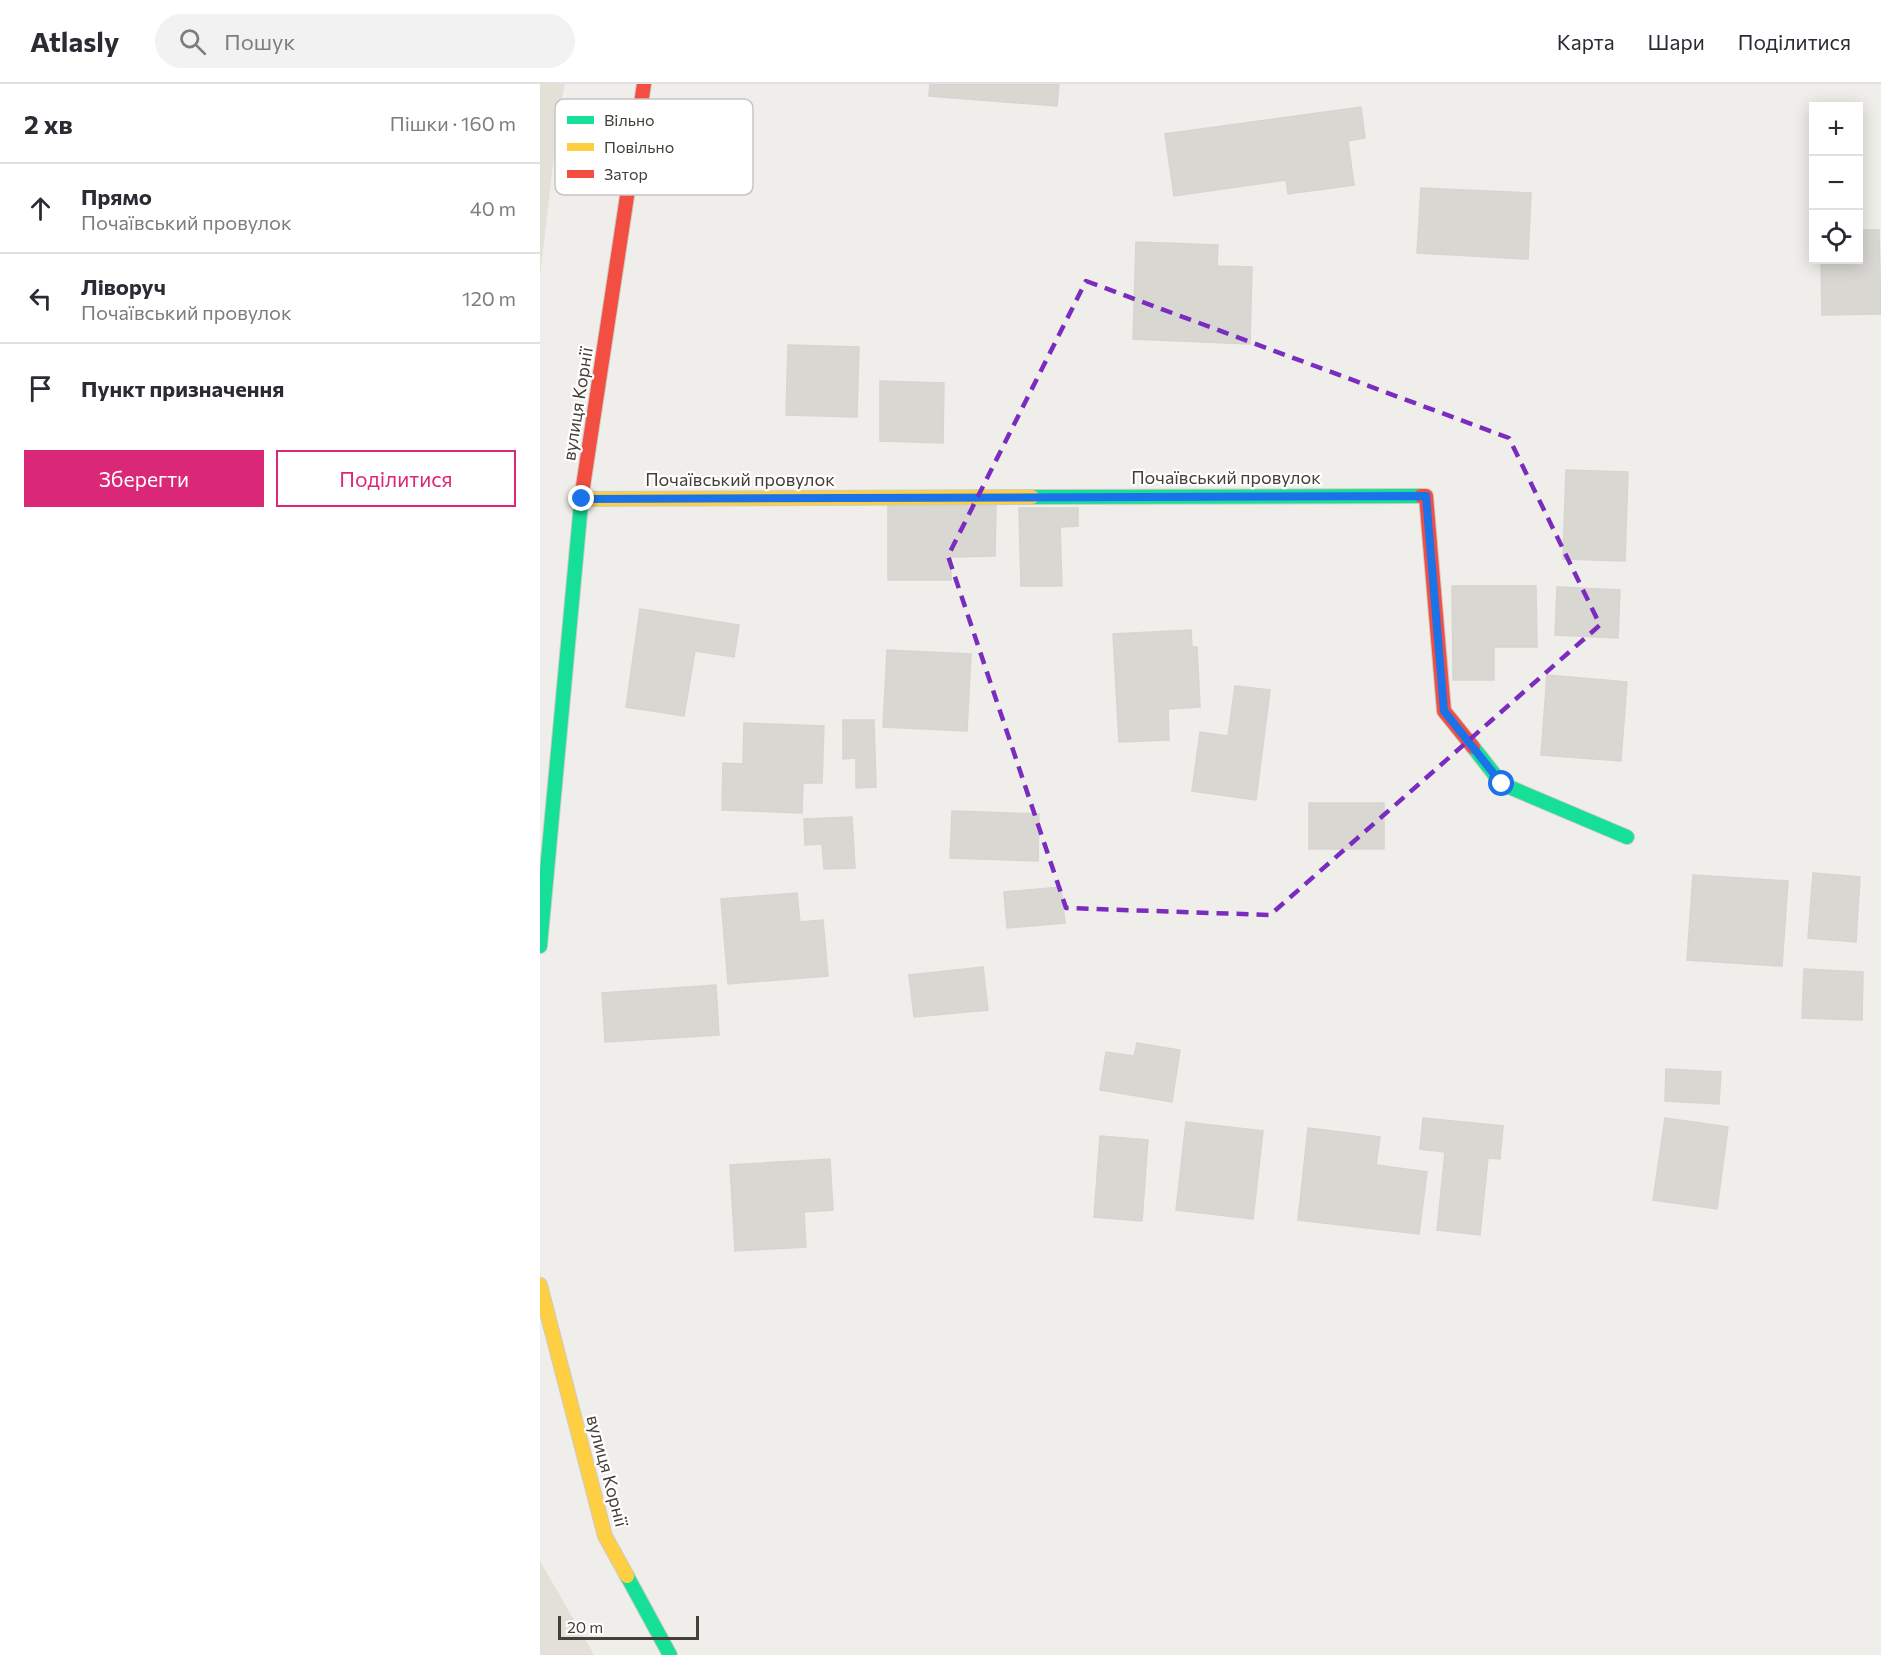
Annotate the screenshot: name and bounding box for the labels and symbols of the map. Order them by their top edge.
legend [555,99,753,195]
text: Вільно [604,110,655,129]
text: Повільно [604,137,674,156]
text: Затор [604,164,648,183]
street label: вулиця Корнії [557,345,597,462]
street label: Почаївський провулок [1131,466,1321,488]
street label: Почаївський провулок [645,468,835,490]
route end [568,485,594,511]
route start [1488,770,1514,796]
street label: вулиця Корнії [582,1412,634,1529]
scale bar [558,1613,699,1640]

